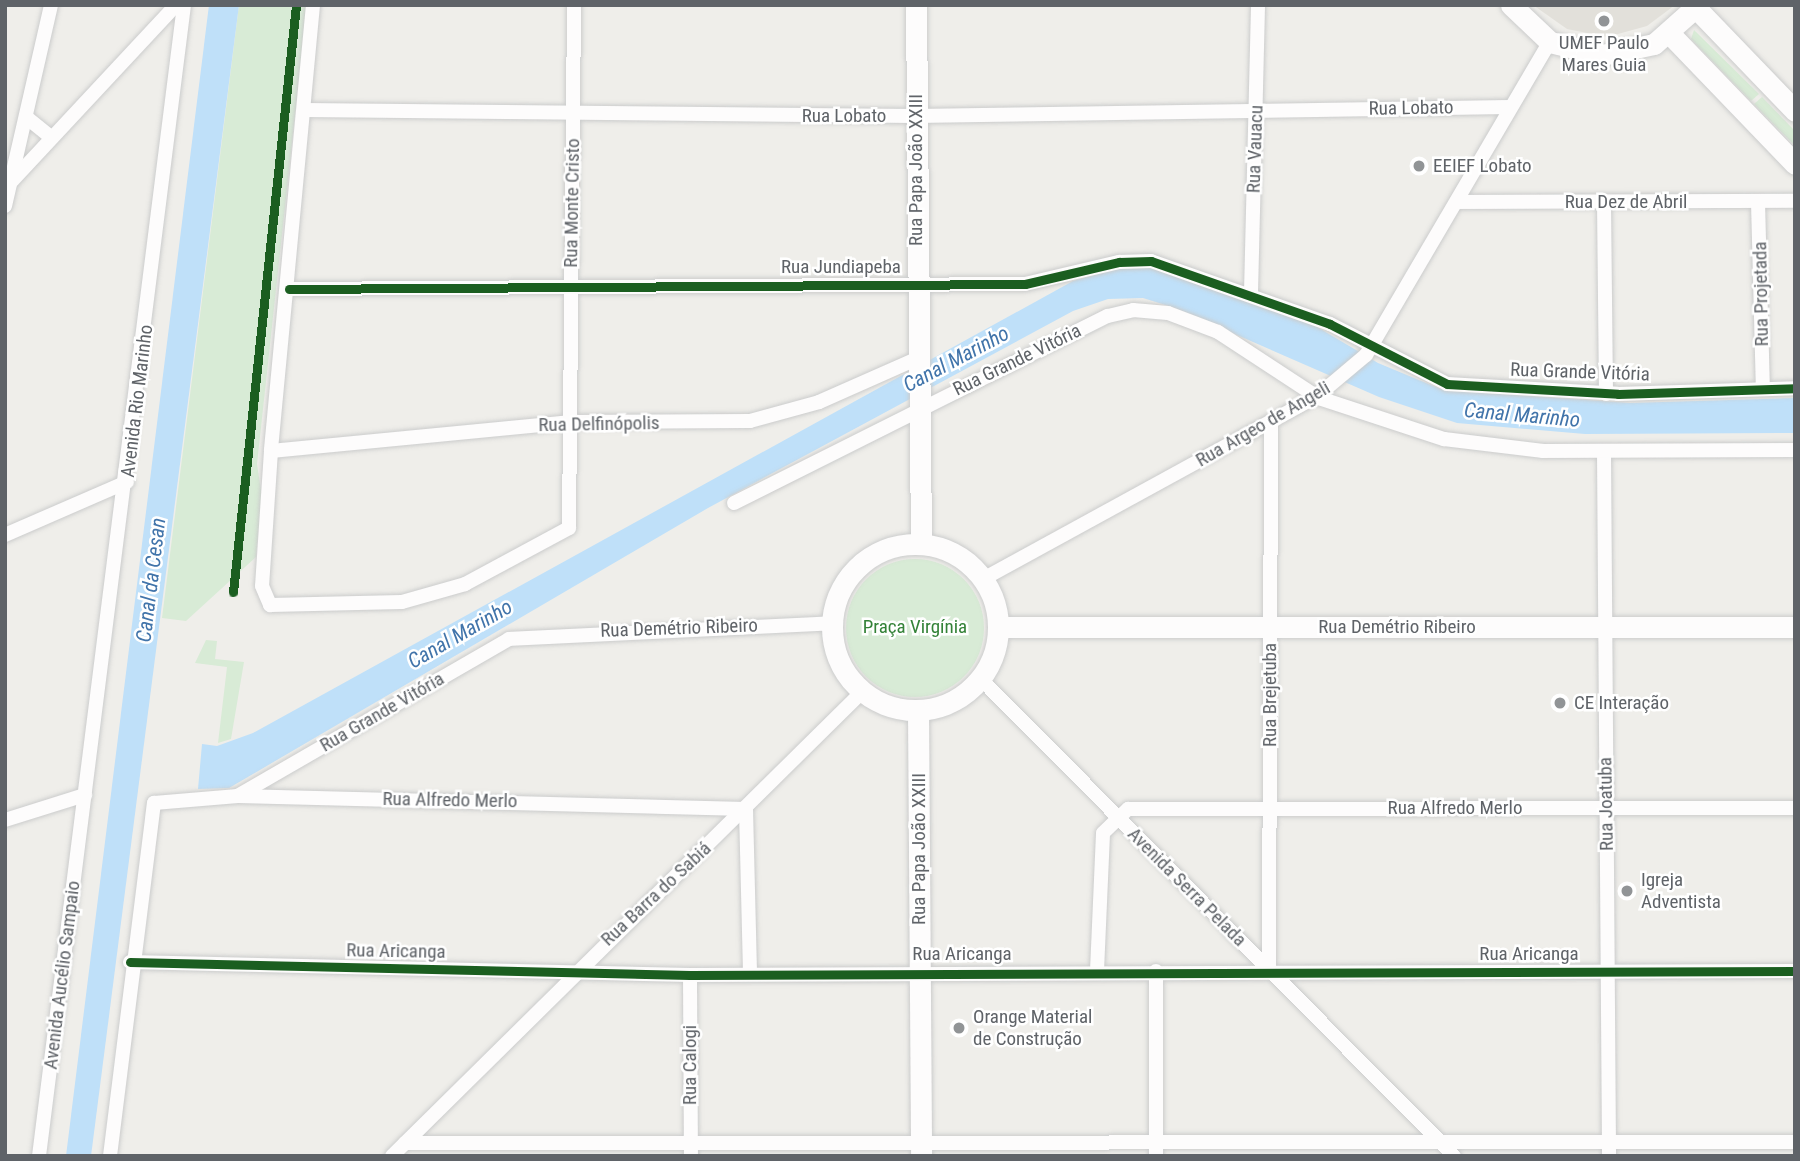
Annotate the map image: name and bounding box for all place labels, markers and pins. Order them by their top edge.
marker: UMEF Paulo Mares Guia [1596,13,1612,29]
place label: UMEF Paulo Mares Guia [1559,32,1649,76]
place label: EEIEF Lobato [1433,155,1532,177]
marker: EEIEF Lobato [1411,158,1427,174]
place label: CE Interação [1574,692,1669,714]
marker: CE Interação [1552,695,1568,711]
place label: Igreja Adventista [1641,869,1721,913]
marker: Igreja Adventista [1619,883,1635,899]
place label: Orange Material de Construção [973,1006,1092,1050]
marker: Orange Material de Construção [951,1020,967,1036]

